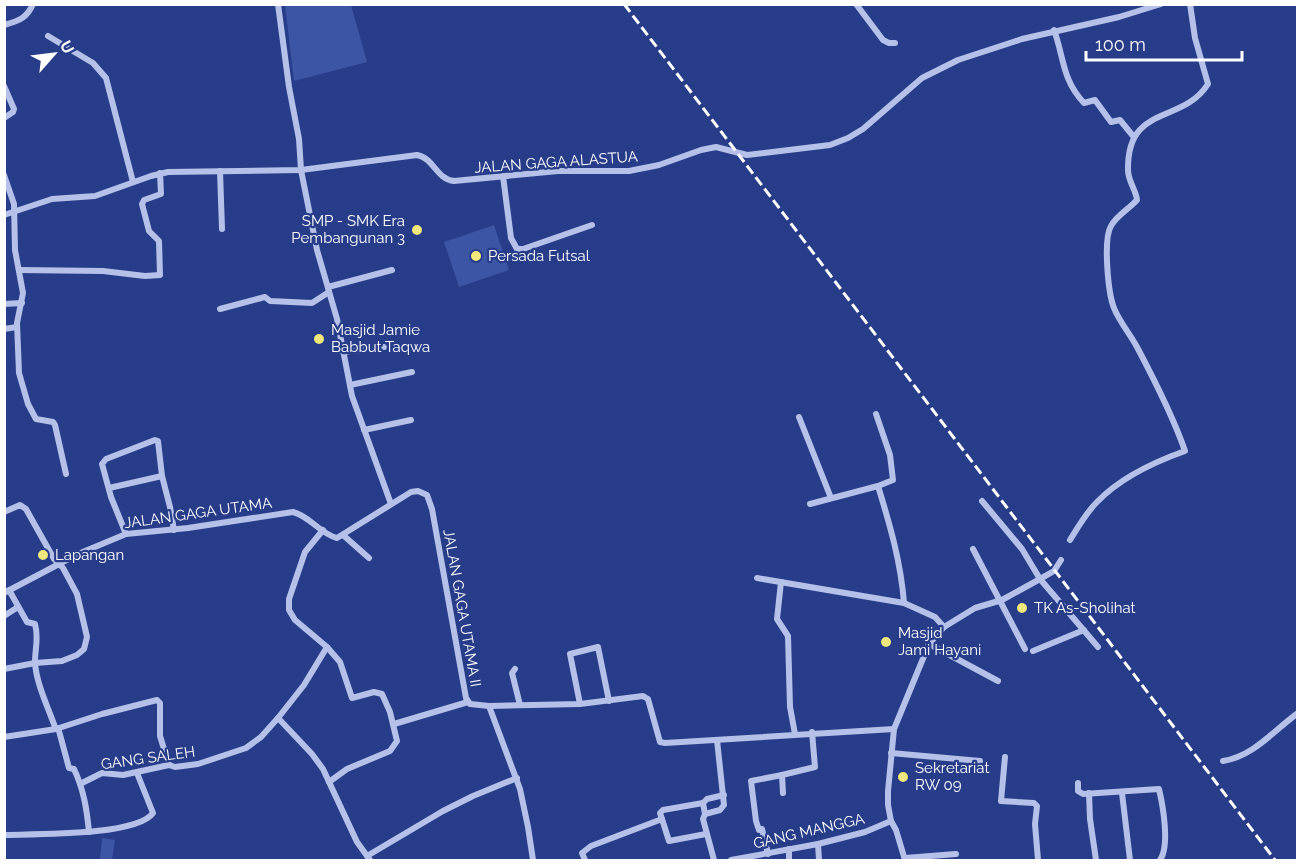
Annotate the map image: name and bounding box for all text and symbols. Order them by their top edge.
north arrow [24,24,84,84]
scale bar [1086,24,1242,62]
text: 100 m [1095,34,1146,55]
text: U [56,37,78,57]
street label: JALAN GAGA ALASTUA [474,147,638,177]
place label: SMP - SMK Era Pembangunan 3 [291,212,405,247]
marker: SMP - SMK Era Pembangunan 3 [410,223,424,237]
place label: Persada Futsal [488,247,591,265]
marker: Persada Futsal [469,249,483,263]
place label: Masjid Jamie Babbut Taqwa [331,321,430,356]
marker: Masjid Jamie Babbut Taqwa [312,332,326,346]
street label: JALAN GAGA UTAMA [123,494,273,532]
street label: JALAN GAGA UTAMA II [439,528,485,688]
place label: Lapangan [55,546,124,564]
marker: Lapangan [36,548,50,562]
place label: TK As-Sholihat [1034,599,1136,617]
marker: TK As-Sholihat [1015,601,1029,615]
place label: Masjid Jami Hayani [898,624,981,659]
marker: Masjid Jami Hayani [879,635,893,649]
street label: GANG SALEH [100,742,196,774]
place label: Sekretariat RW 09 [915,759,990,794]
marker: Sekretariat RW 09 [896,770,910,784]
street label: GANG MANGGA [752,809,866,853]

